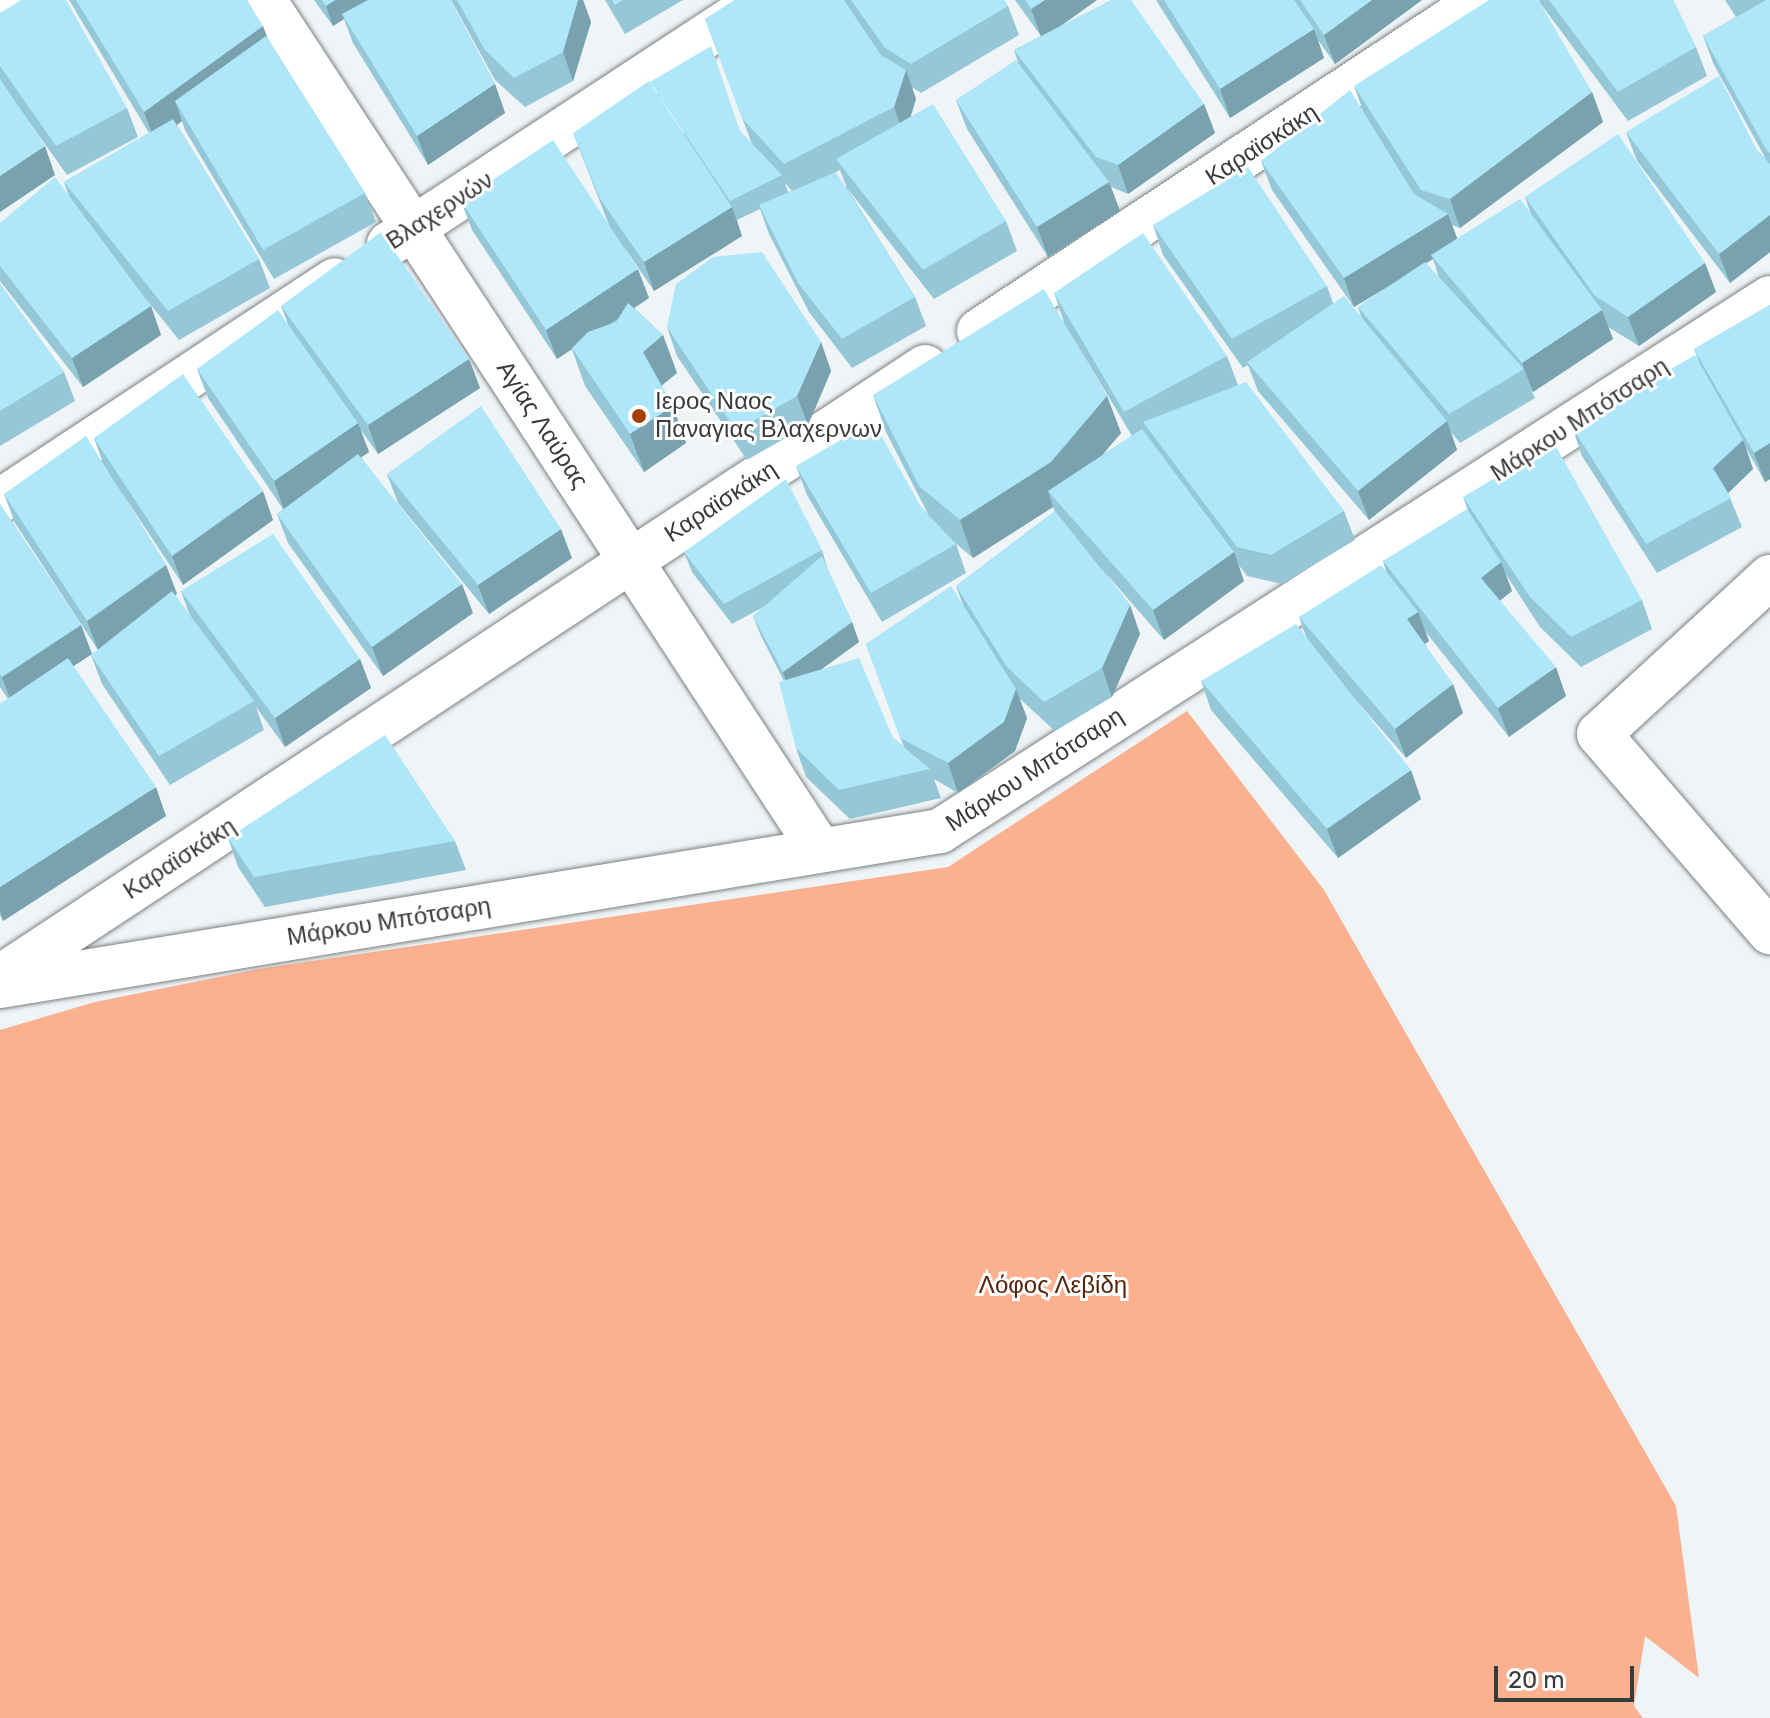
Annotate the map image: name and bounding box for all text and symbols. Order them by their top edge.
street label: Καραϊσκάκη [1200,98,1324,192]
street label: Βλαχερνών [381,166,499,256]
street label: Μάρκου Μπότσαρη [1486,352,1674,488]
street label: Αγίας Λαύρας [490,356,594,494]
place label: Ιερος Ναος Παναγιας Βλαχερνων [655,388,882,444]
marker: Ιερος Ναος Παναγιας Βλαχερνων [630,407,648,425]
street label: Καραϊσκάκη [659,455,783,549]
street label: Μάρκου Μπότσαρη [941,702,1129,838]
street label: Καραϊσκάκη [118,812,242,906]
street label: Μάρκου Μπότσαρη [285,892,493,952]
park label: Λόφος Λεβίδη [979,1272,1127,1300]
scale bar [1498,1650,1638,1700]
text: 20 m [1508,1666,1565,1694]

